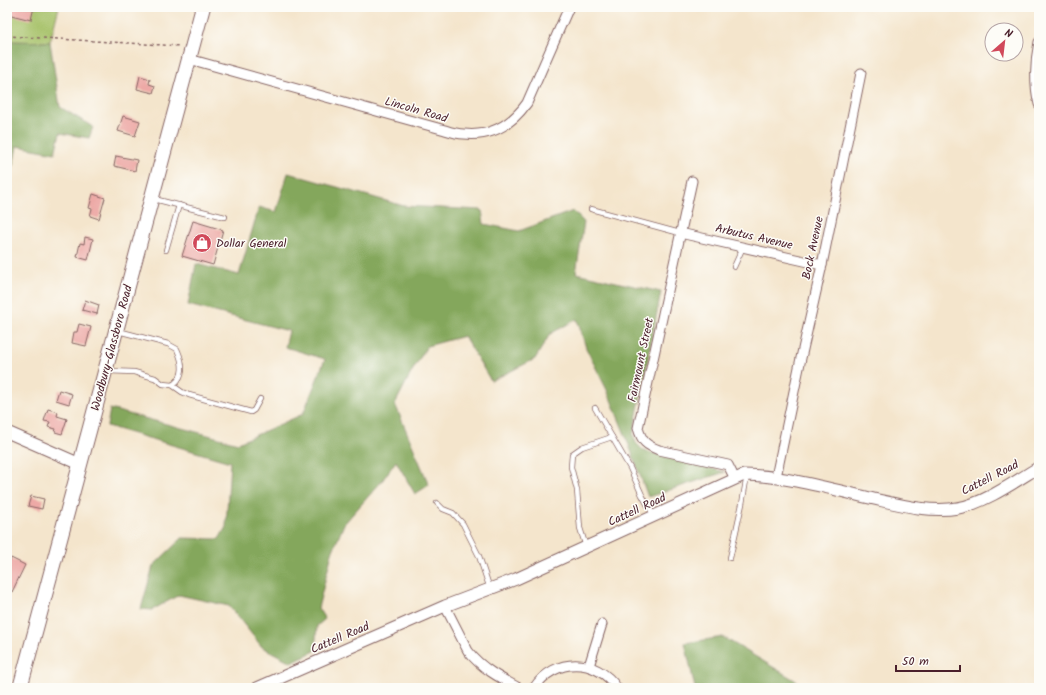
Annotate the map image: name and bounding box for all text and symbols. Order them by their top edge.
north arrow [984,22,1024,62]
text: N [1001,24,1016,44]
street label: Lincoln Road [382,92,451,128]
street label: Bock Avenue [797,214,829,281]
street label: Arbutus Avenue [713,219,795,255]
shop icon: Dollar General [191,232,213,254]
place label: Dollar General [216,234,287,253]
street label: Woodbury-Glassboro Road [86,282,138,413]
street label: Fairmount Street [623,316,659,404]
street label: Cattell Road [958,455,1023,501]
street label: Cattell Road [605,488,670,532]
street label: Cattell Road [308,617,373,659]
scale bar [896,647,960,673]
text: 50 m [902,652,929,671]

